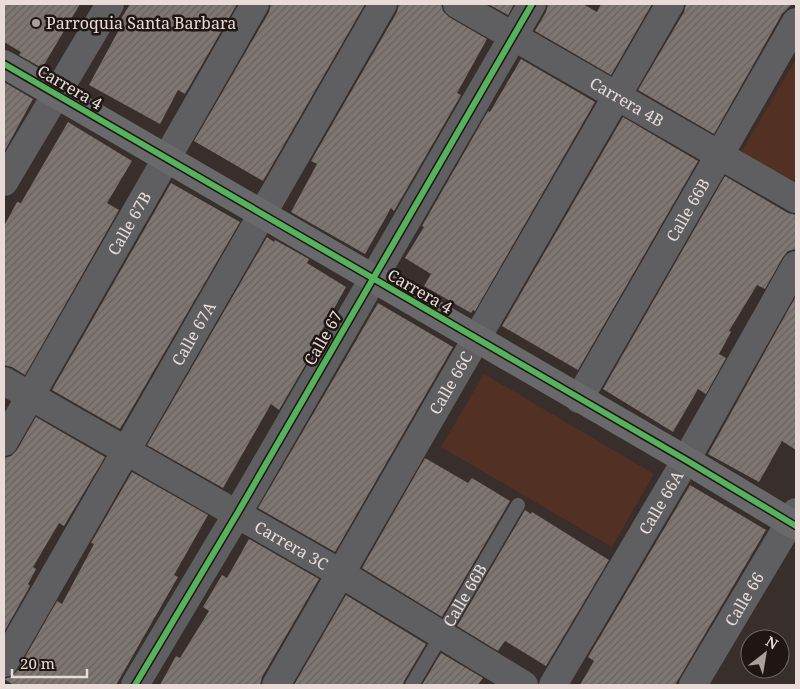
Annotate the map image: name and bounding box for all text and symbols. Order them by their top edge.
place label: Parroquia Santa Barbara [46,12,236,34]
marker: Parroquia Santa Barbara [30,17,42,29]
street label: Carrera 4 [33,60,107,115]
street label: Carrera 4B [586,72,668,132]
street label: Calle 66B [661,174,715,246]
street label: Calle 67B [102,188,156,259]
street label: Carrera 4 [383,264,457,319]
street label: Calle 67A [166,297,221,370]
street label: Calle 67 [299,307,347,369]
street label: Calle 66C [424,347,478,418]
street label: Calle 66A [633,466,689,539]
street label: Carrera 3C [250,515,332,575]
street label: Calle 66B [438,560,492,631]
street label: Calle 66 [720,568,769,630]
north arrow [740,629,790,679]
text: N [762,631,782,653]
scale bar [12,646,88,678]
text: 20 m [20,653,55,673]

